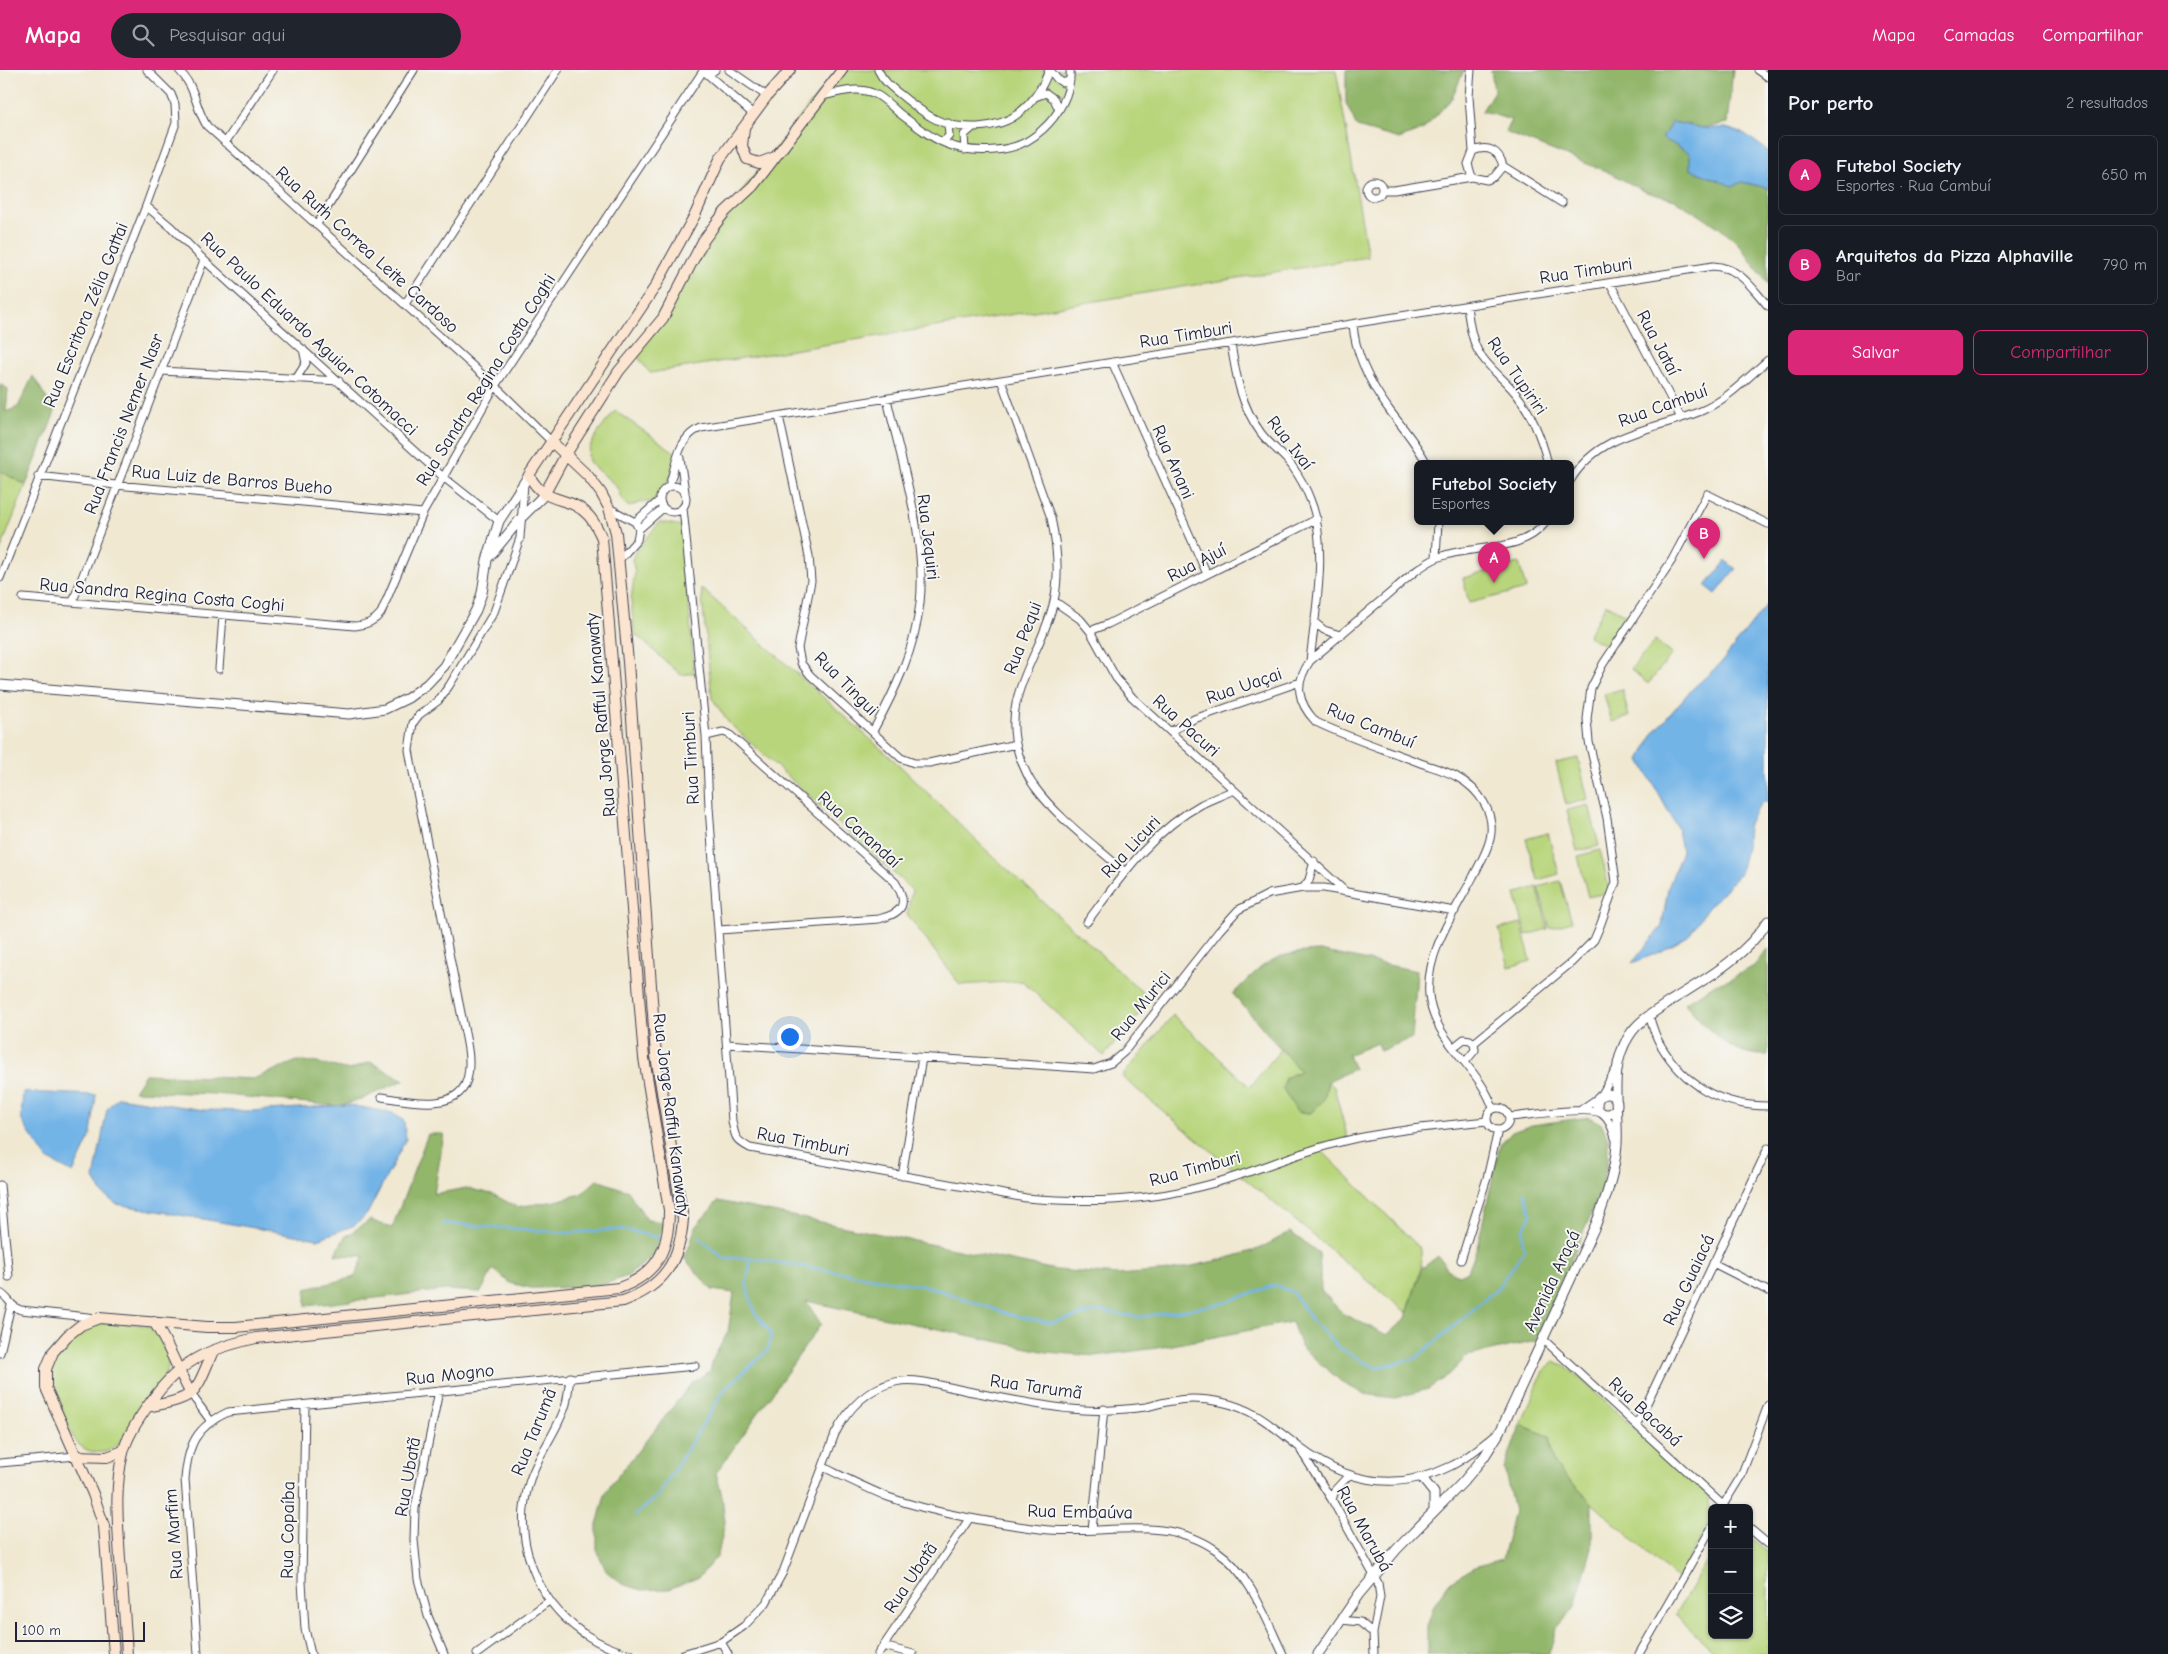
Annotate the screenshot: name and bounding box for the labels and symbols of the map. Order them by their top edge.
street label: Rua Ruth Correa Leite Cardoso [271,162,463,338]
street label: Rua Escritora Zélia Gattai [39,219,133,411]
street label: Rua Paulo Eduardo Aguiar Cotomacci [196,228,422,440]
street label: Rua Timburi [1538,253,1634,289]
street label: Rua Sandra Regina Costa Coghi [412,270,560,490]
street label: Rua Jataí [1632,307,1684,380]
street label: Rua Timburi [1138,317,1234,353]
street label: Rua Francis Nemer Nasr [80,330,168,517]
street label: Rua Tupiriri [1483,333,1551,419]
street label: Rua Cambuí [1616,380,1711,432]
street label: Rua Ivaí [1262,412,1318,475]
street label: Rua Anani [1147,422,1199,502]
street label: Rua Luiz de Barros Bueho [131,461,333,499]
street label: Rua Jequiri [912,493,944,581]
pin: B [1688,518,1720,559]
street label: Rua Ajuí [1164,539,1231,587]
pin: A [1478,542,1510,583]
street label: Rua Sandra Regina Costa Coghi [38,574,286,616]
street label: Rua Pequi [1000,599,1046,677]
street label: Rua Jorge Rafful Kanawaty [582,611,620,818]
street label: Rua Tingui [810,648,882,720]
street label: Rua Uaçai [1203,663,1285,709]
street label: Rua Pacuri [1148,690,1224,762]
street label: Rua Cambuí [1324,699,1419,754]
street label: Rua Timburi [678,711,704,805]
street label: Rua Carandaí [813,787,906,873]
street label: Rua Licuri [1097,812,1165,882]
street label: Rua Murici [1107,967,1175,1045]
street label: Rua Jorge Rafful Kanawaty [648,1012,694,1219]
your location [777,1024,803,1050]
street label: Rua Timburi [755,1123,851,1161]
street label: Rua Timburi [1147,1147,1243,1191]
street label: Avenida Araçá [1519,1227,1585,1335]
street label: Rua Guaiacá [1659,1231,1719,1329]
street label: Rua Mogno [405,1360,495,1390]
street label: Rua Tarumã [989,1370,1083,1404]
street label: Rua Bacabá [1604,1373,1686,1451]
street label: Rua Tarumã [507,1385,561,1479]
street label: Rua Ubatã [391,1436,425,1518]
street label: Rua Copaíba [277,1481,299,1579]
street label: Rua Marubá [1332,1482,1396,1576]
street label: Rua Marfim [160,1488,188,1580]
street label: Rua Embaúva [1027,1501,1133,1523]
street label: Rua Ubatã [880,1539,942,1617]
scale bar [15,1619,145,1642]

